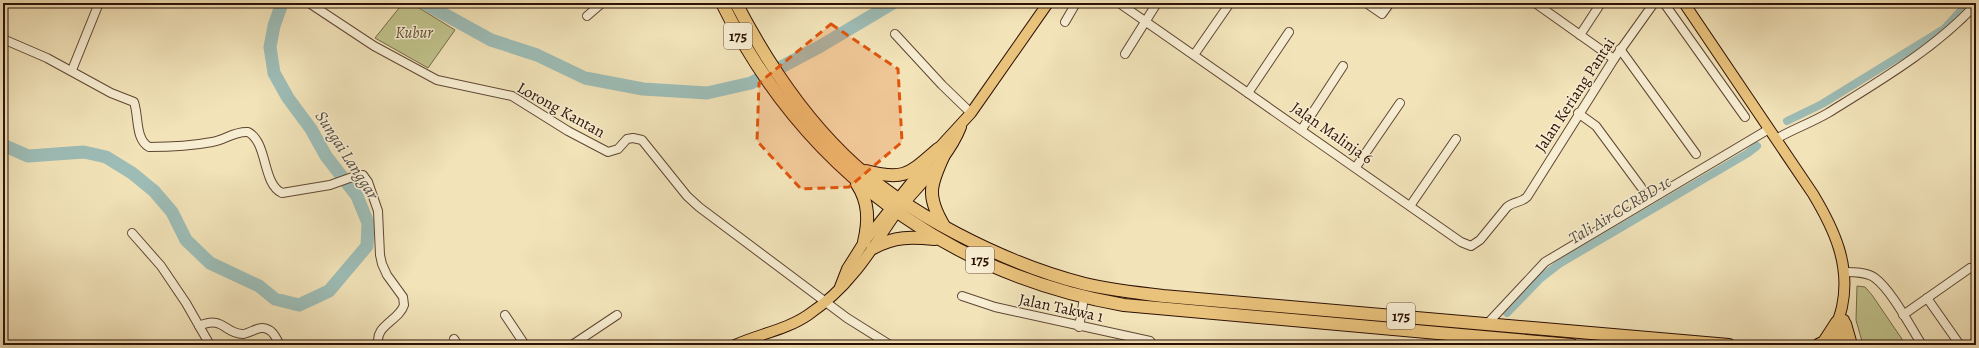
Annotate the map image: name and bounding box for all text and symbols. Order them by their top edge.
park label: Kubur [395,22,433,44]
road number: 175 [724,23,752,49]
street label: Jalan Keriang Pantai [1530,34,1620,156]
street label: Lorong Kantan [513,77,609,143]
street label: Jalan Malinja 6 [1287,97,1377,169]
water label: Sungai Langgar [310,106,385,205]
water label: Tali Air CCRBD 1c [1565,170,1676,250]
road number: 175 [966,247,994,273]
street label: Jalan Takwa 1 [1017,288,1106,328]
road number: 175 [1387,303,1415,329]

